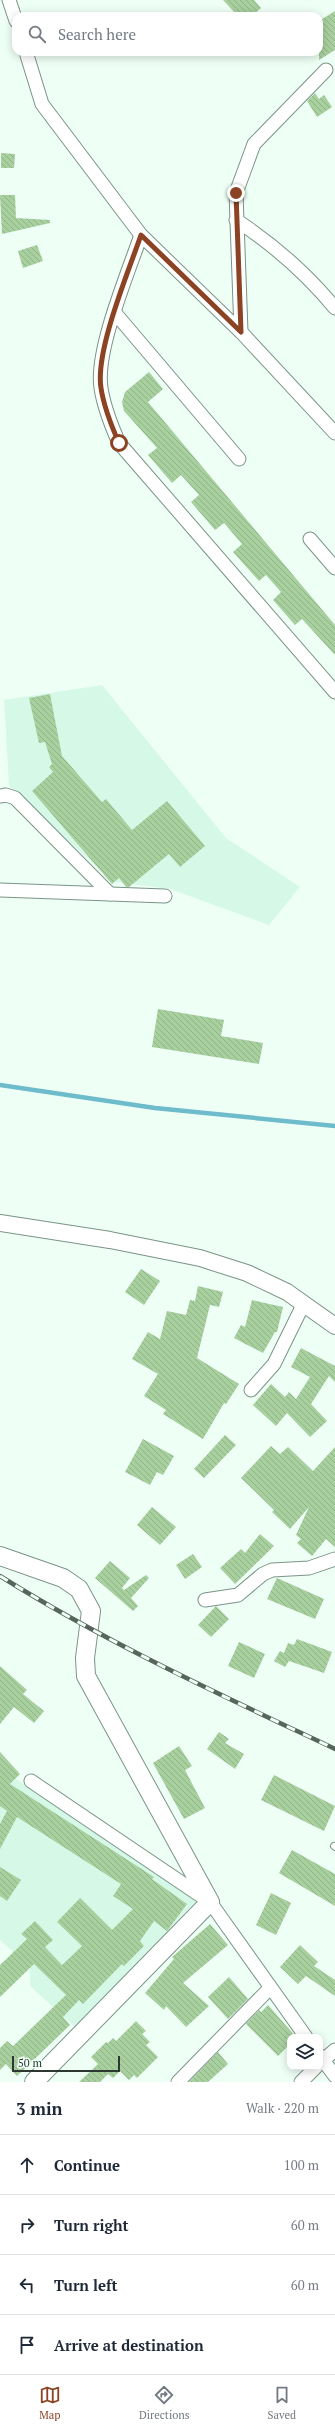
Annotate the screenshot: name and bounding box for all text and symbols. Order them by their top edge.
search box [12,12,323,56]
icon: search [26,23,48,45]
text: Search here [58,24,136,44]
route end [227,184,245,202]
route start [110,434,128,452]
map controls [287,2034,323,2070]
button: layers [287,2034,323,2070]
scale bar [12,2054,120,2073]
text: 50 m [18,2056,42,2070]
text: 3 min [16,2097,63,2120]
text: Walk · 220 m [246,2099,319,2117]
icon: ahead [16,2154,38,2176]
text: Continue [54,2155,120,2175]
text: 100 m [284,2156,319,2174]
icon: right [16,2214,38,2236]
text: Turn right [54,2215,129,2235]
text: 60 m [291,2216,319,2234]
icon: left [16,2274,38,2296]
text: Turn left [54,2275,118,2295]
text: 60 m [291,2276,319,2294]
icon: arrive [16,2334,38,2356]
text: Arrive at destination [54,2335,204,2355]
tab: Map [39,2384,61,2422]
tab: Directions [139,2384,190,2422]
tab: Saved [268,2384,296,2422]

